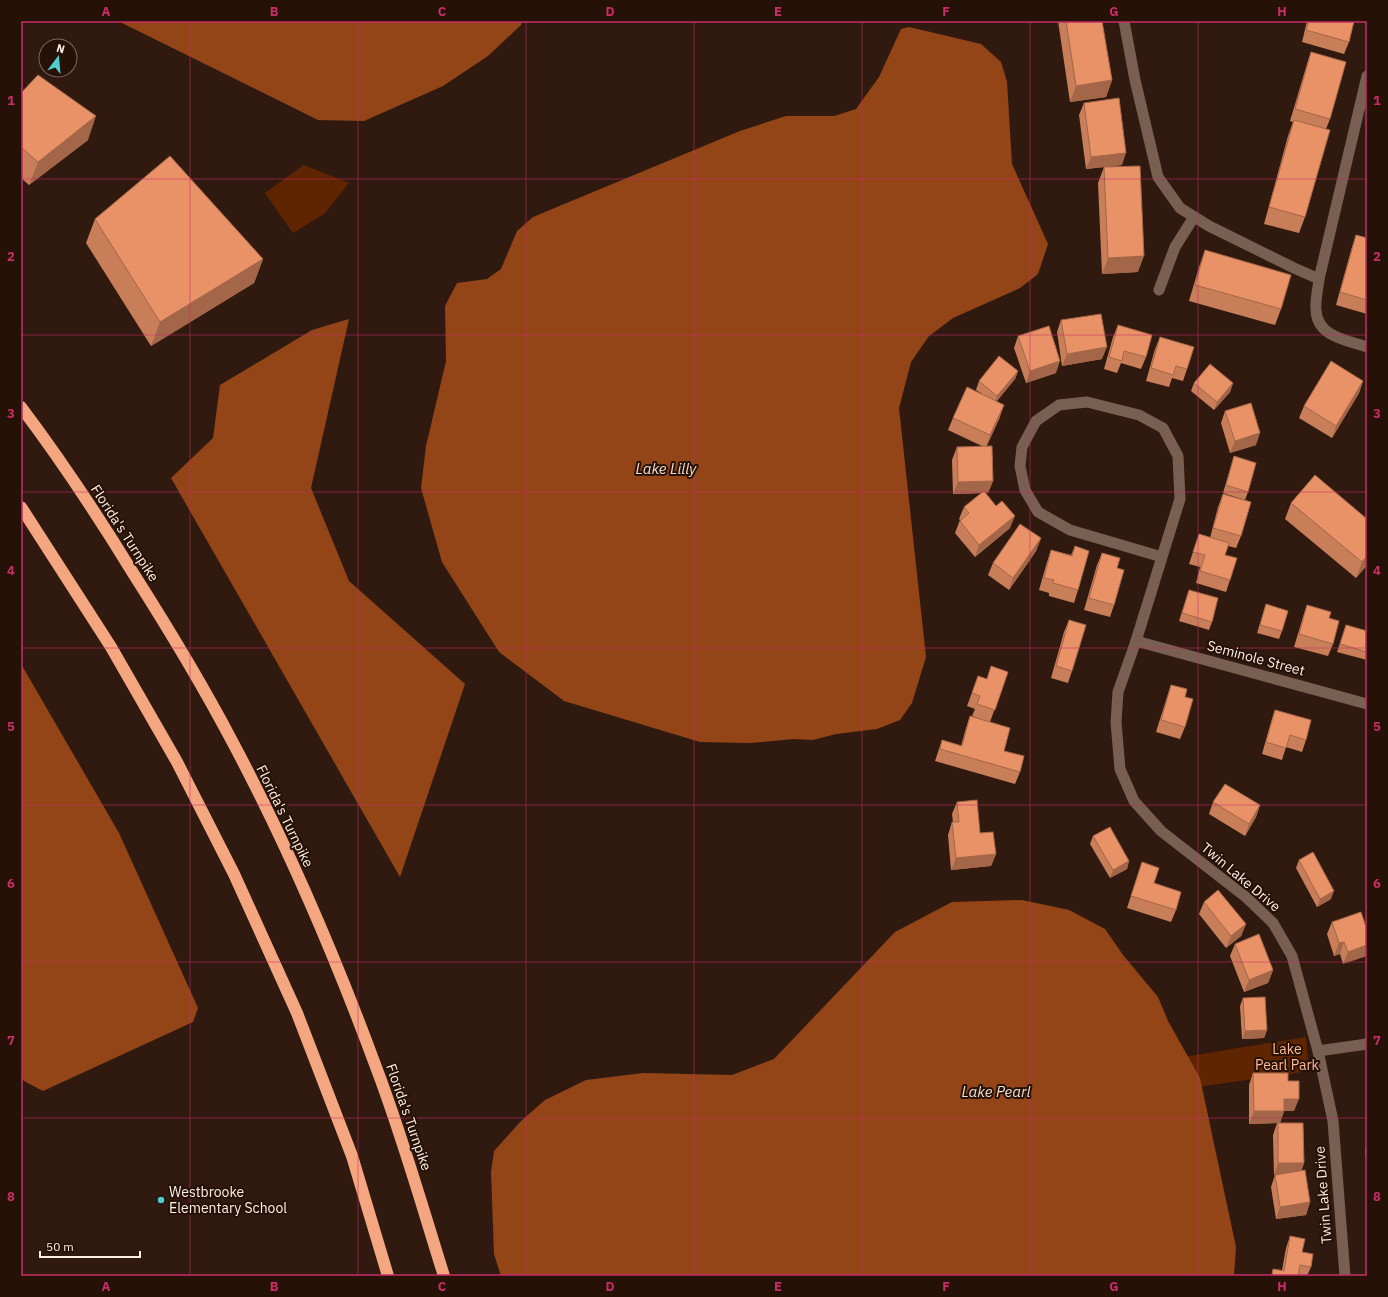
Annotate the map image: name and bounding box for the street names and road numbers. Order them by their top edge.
street label: Florida's Turnpike [87,481,163,585]
street label: Seminole Street [1205,636,1307,680]
street label: Florida's Turnpike [252,762,318,870]
street label: Twin Lake Drive [1198,839,1285,916]
street label: Florida's Turnpike [382,1061,436,1173]
street label: Twin Lake Drive [1311,1145,1335,1245]

